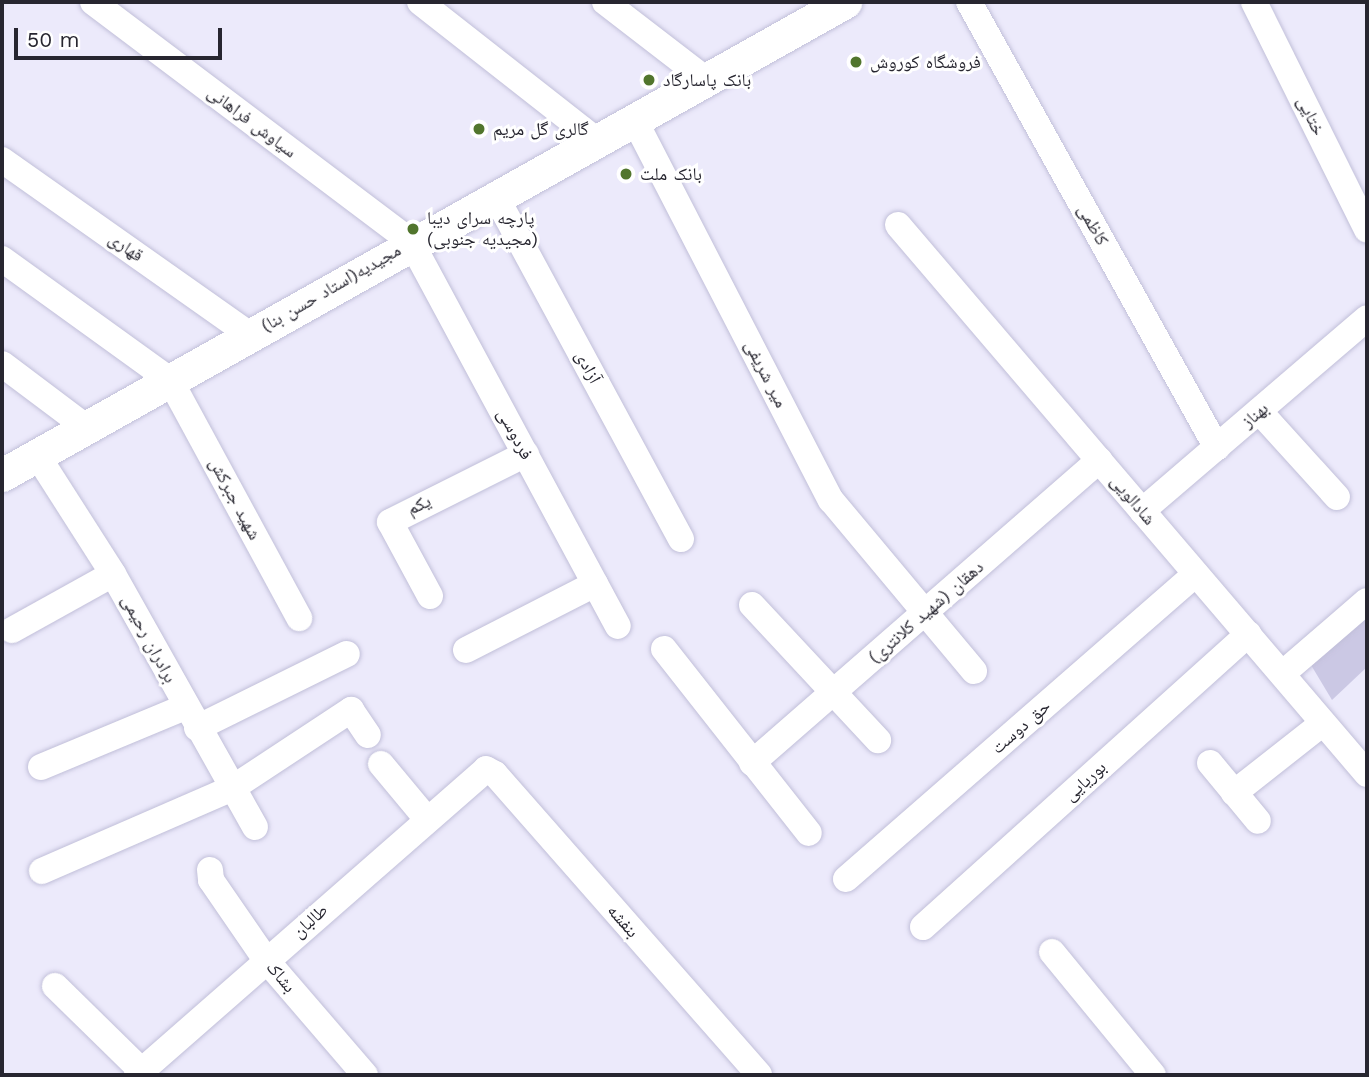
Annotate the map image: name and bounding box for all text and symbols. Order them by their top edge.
scale bar [18,14,226,58]
text: 50 m [27,27,79,52]
place label: فروشگاه کوروش [870,51,981,73]
marker: فروشگاه کوروش [848,54,864,70]
place label: بانک پاسارگاد [663,69,751,91]
marker: بانک پاسارگاد [641,72,657,88]
street label: سیاوش فراهانی [203,82,301,162]
street label: ختایی [1292,93,1330,139]
place label: گالری گل مریم [493,118,589,140]
marker: گالری گل مریم [471,121,487,137]
place label: بانک ملت [640,163,702,185]
marker: بانک ملت [618,166,634,182]
street label: کاظمی [1073,201,1113,249]
place label: پارچه سرای دیبا (مجیدیه جنوبی) [427,208,538,250]
marker: پارچه سرای دیبا (مجیدیه جنوبی) [405,221,421,237]
street label: قهاری [105,228,147,266]
street label: مجیدیه(استاد حسن بنا) [257,239,405,337]
street label: میر شریفی [740,337,792,411]
street label: آزادی [570,347,606,387]
street label: بهناز [1237,397,1273,433]
street label: فردوسی [493,405,537,463]
street label: شهید جبرکش [204,454,266,544]
street label: شادالویی [1106,470,1160,530]
street label: یکم [404,490,434,520]
street label: دهقان (شهید کلانتری) [864,556,988,668]
street label: برادران رحیمی [117,591,181,687]
street label: حق دوست [987,695,1055,759]
street label: بوریایی [1059,756,1111,806]
street label: طالبان [288,899,332,943]
street label: بنفشه [603,900,643,942]
street label: بشاک [262,957,300,997]

